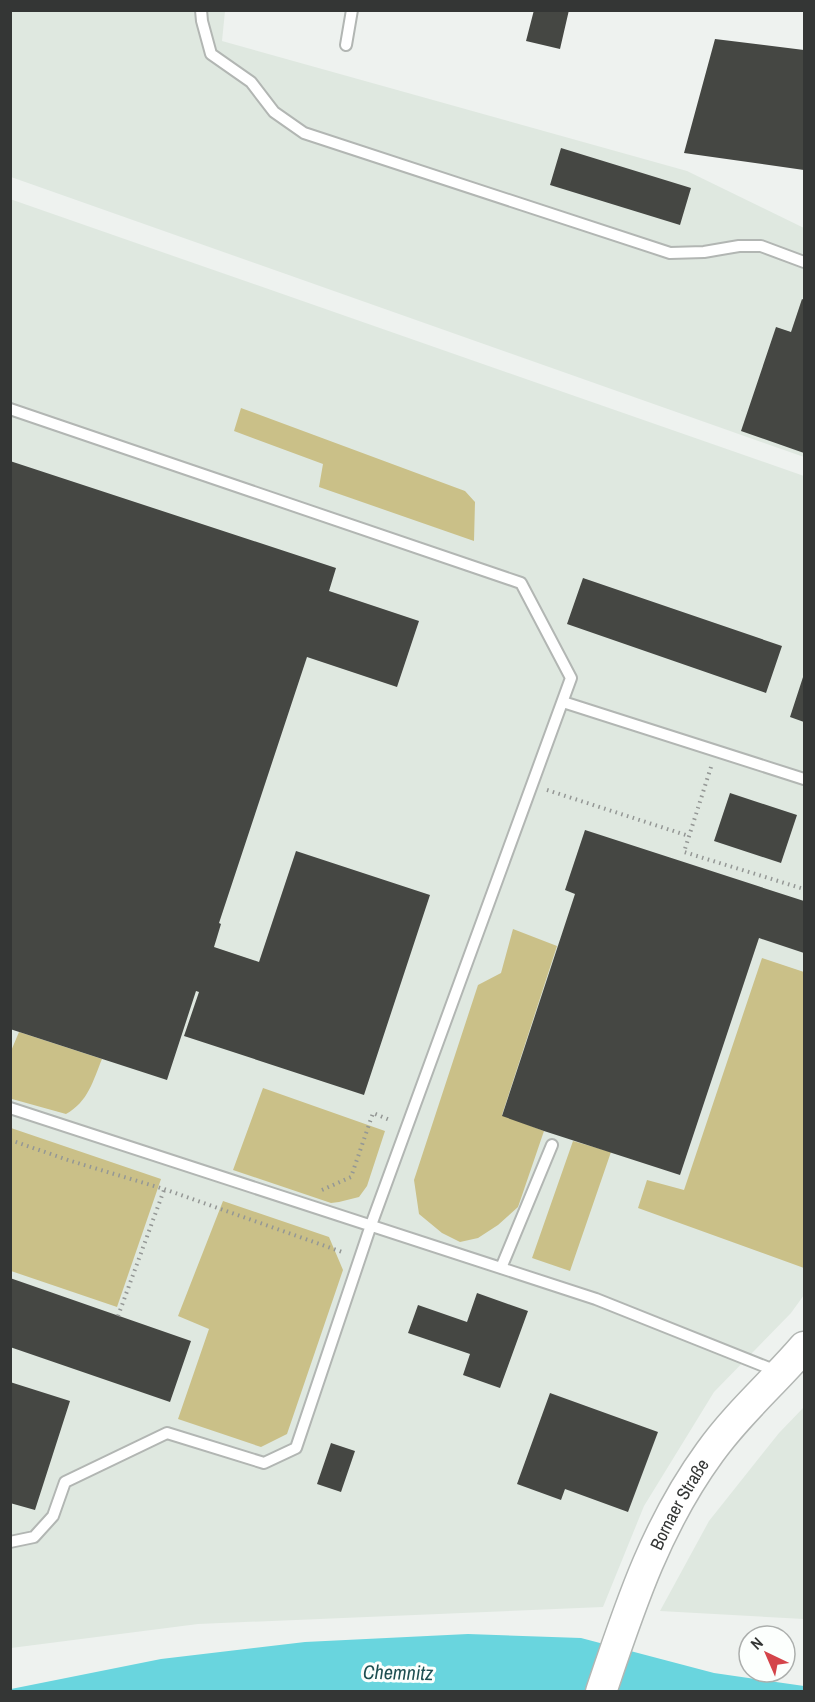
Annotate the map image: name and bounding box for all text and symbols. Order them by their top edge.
street label: Bornaer Straße [643,1453,714,1553]
north arrow [737,1624,797,1684]
text: N [746,1632,768,1654]
water label: Chemnitz [363,1658,434,1686]

